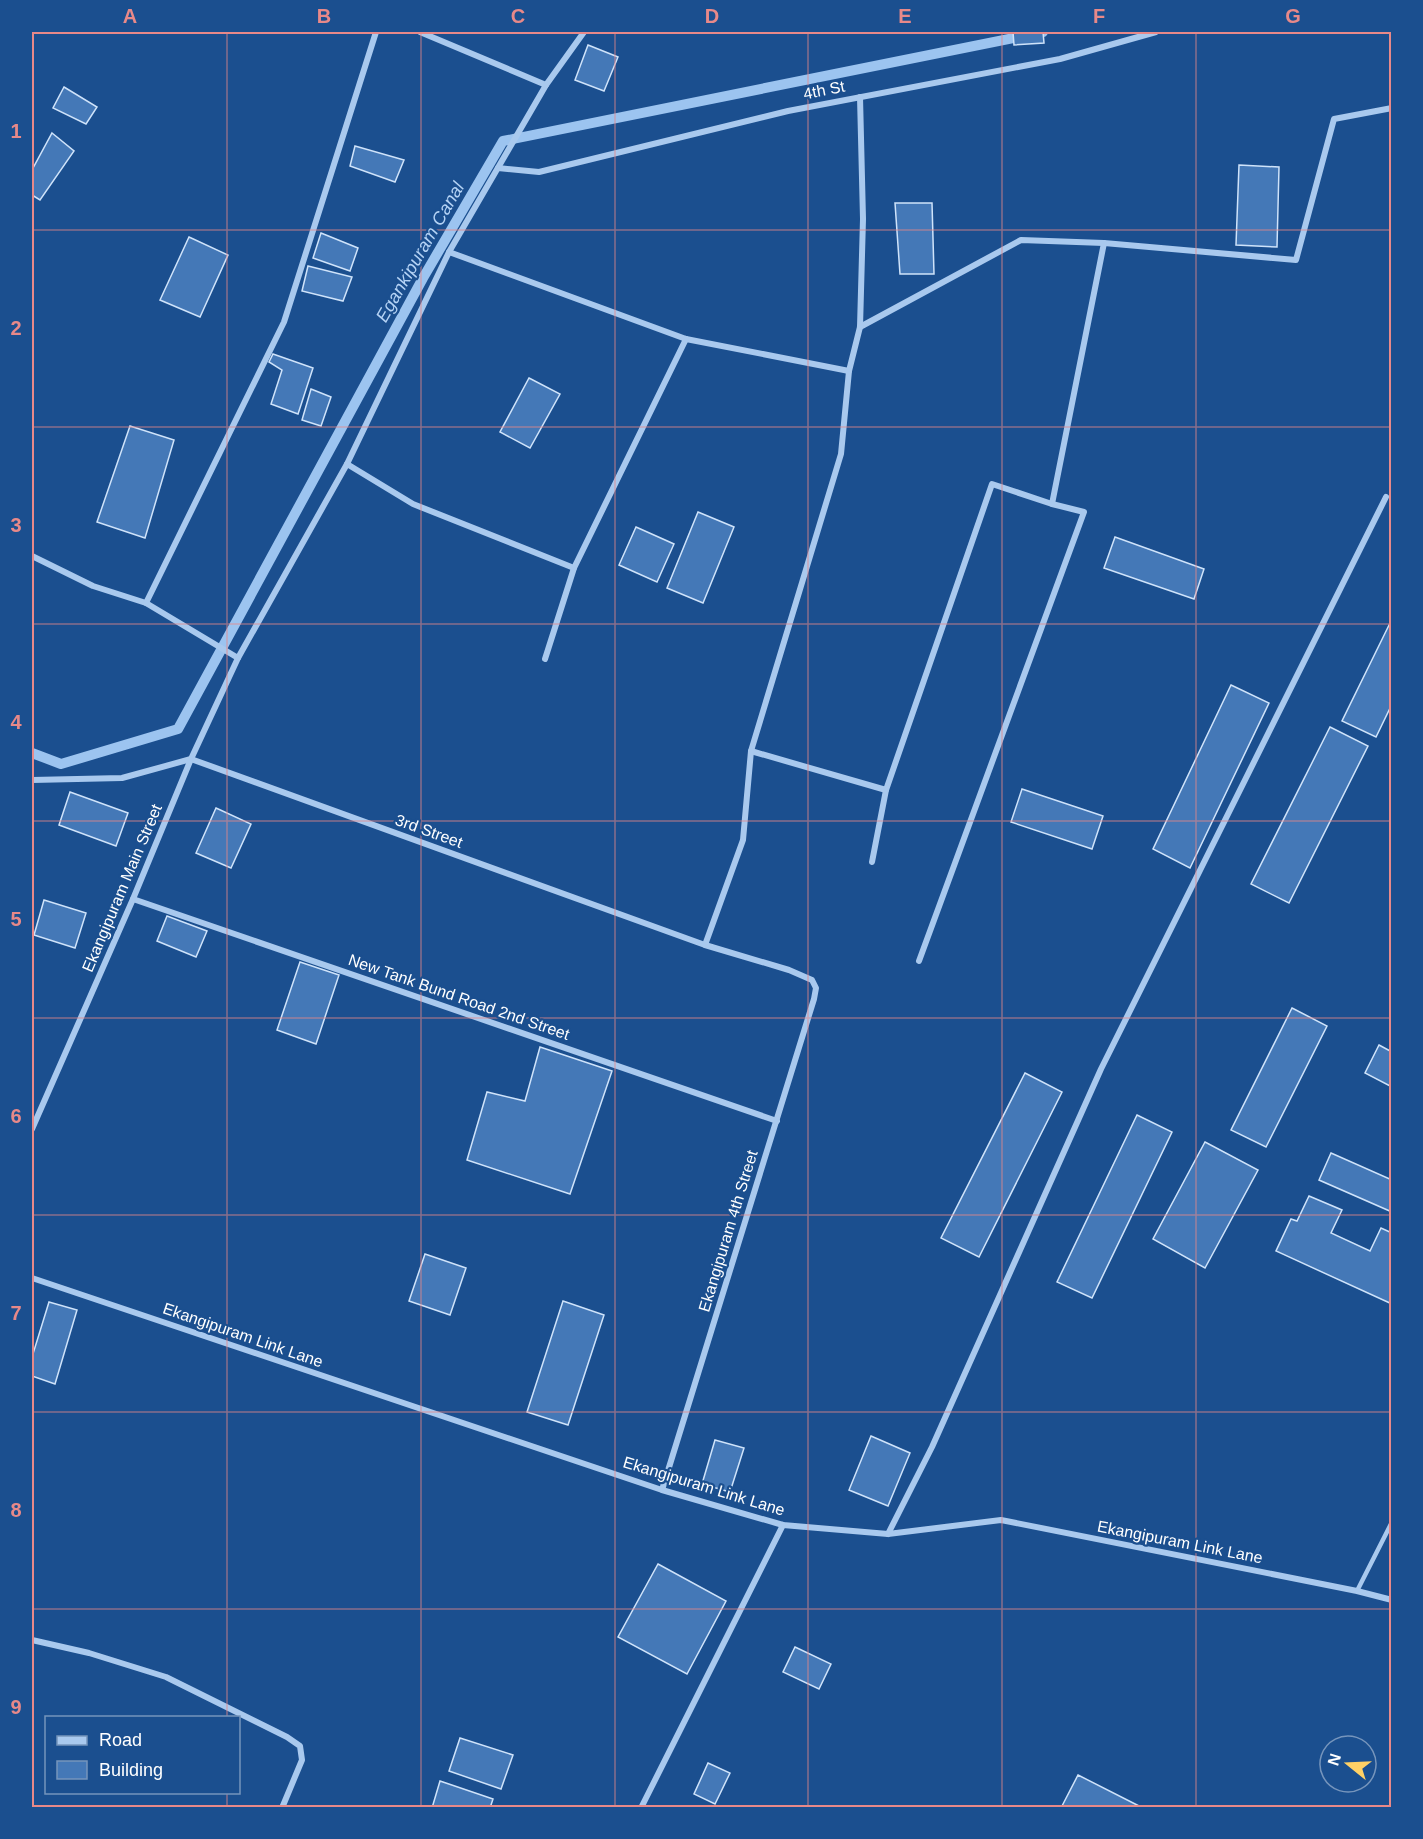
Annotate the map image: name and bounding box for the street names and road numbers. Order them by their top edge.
street label: 4th St [802,78,847,102]
street label: Ekangipuram Main Street [79,801,165,974]
street label: 3rd Street [393,811,465,851]
street label: New Tank Bund Road 2nd Street [346,951,572,1043]
street label: Ekangipuram 4th Street [695,1148,761,1314]
street label: Ekangipuram Link Lane [161,1300,325,1370]
street label: Ekangipuram Link Lane [621,1453,787,1519]
street label: Ekangipuram Link Lane [1096,1518,1264,1566]

